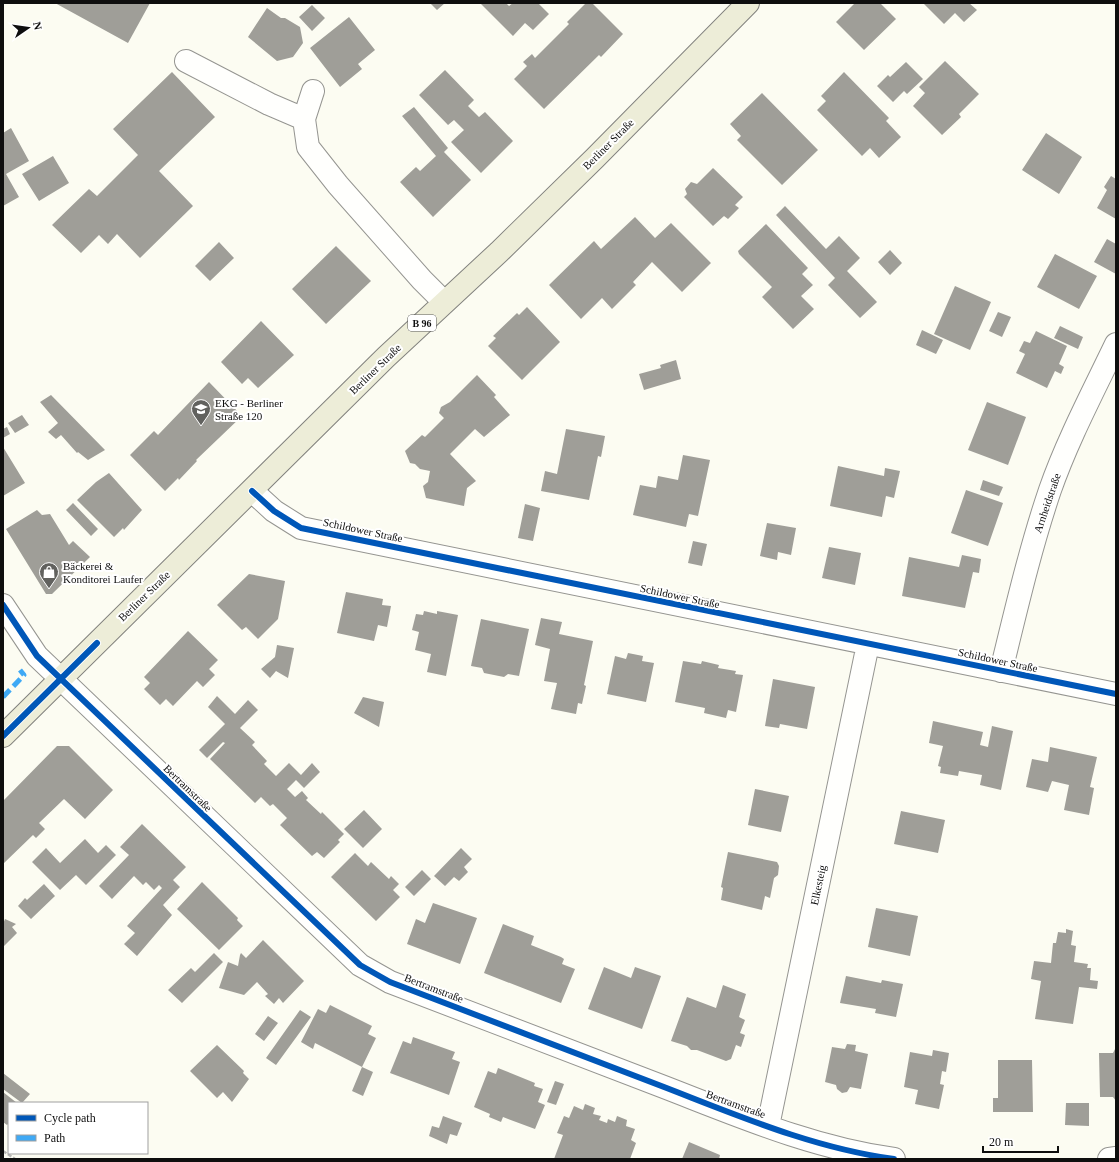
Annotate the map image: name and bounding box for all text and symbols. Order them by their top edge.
north arrow [8,8,48,48]
text: N [31,21,44,31]
street label: Berliner Straße [580,116,636,172]
road number: B 96 [408,315,436,331]
street label: Berliner Straße [347,341,403,397]
place label: EKG - Berliner Straße 120 [215,397,283,422]
school or university icon: EKG - Berliner Straße 120 [190,398,212,426]
street label: Arnheidstraße [1031,471,1063,534]
street label: Schildower Straße [322,516,404,544]
place label: Bäckerei & Konditorei Laufer [63,560,143,585]
shop icon: Bäckerei & Konditorei Laufer [38,561,60,589]
street label: Berliner Straße [116,568,172,624]
street label: Schildower Straße [639,582,721,610]
street label: Schildower Straße [957,646,1039,674]
street label: Bertramstraße [161,762,215,814]
street label: Elkesteig [808,863,828,906]
street label: Bertramstraße [403,971,465,1005]
street label: Bertramstraße [705,1088,767,1120]
legend [8,1102,148,1154]
text: Cycle path [44,1111,96,1125]
scale bar [983,1128,1058,1154]
text: Path [44,1131,65,1145]
text: 20 m [989,1135,1014,1149]

